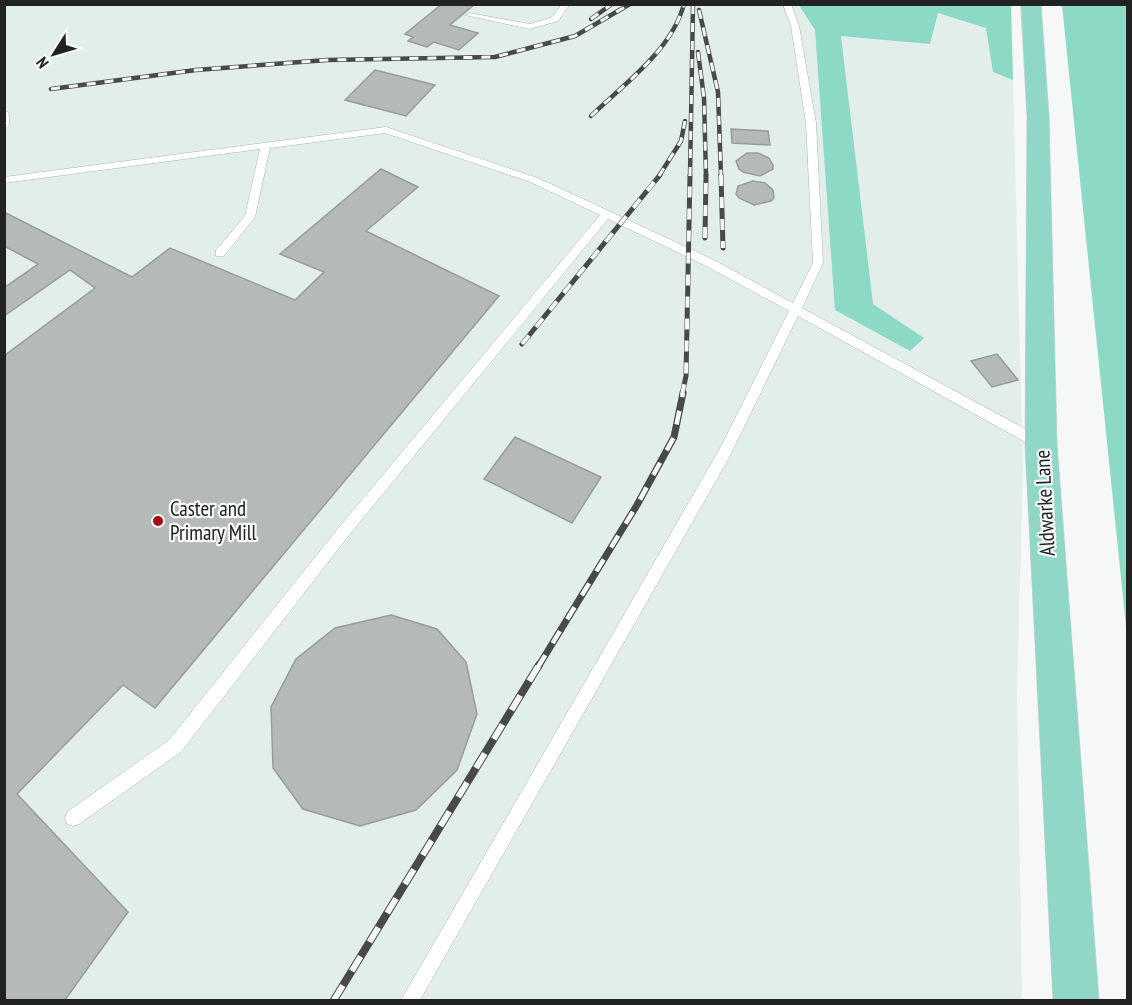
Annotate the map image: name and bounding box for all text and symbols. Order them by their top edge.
north arrow [24,24,84,84]
text: N [31,54,53,72]
street label: Aldwarke Lane [1028,449,1061,557]
place label: Caster and Primary Mill [170,495,257,546]
marker: Caster and Primary Mill [151,514,165,528]

